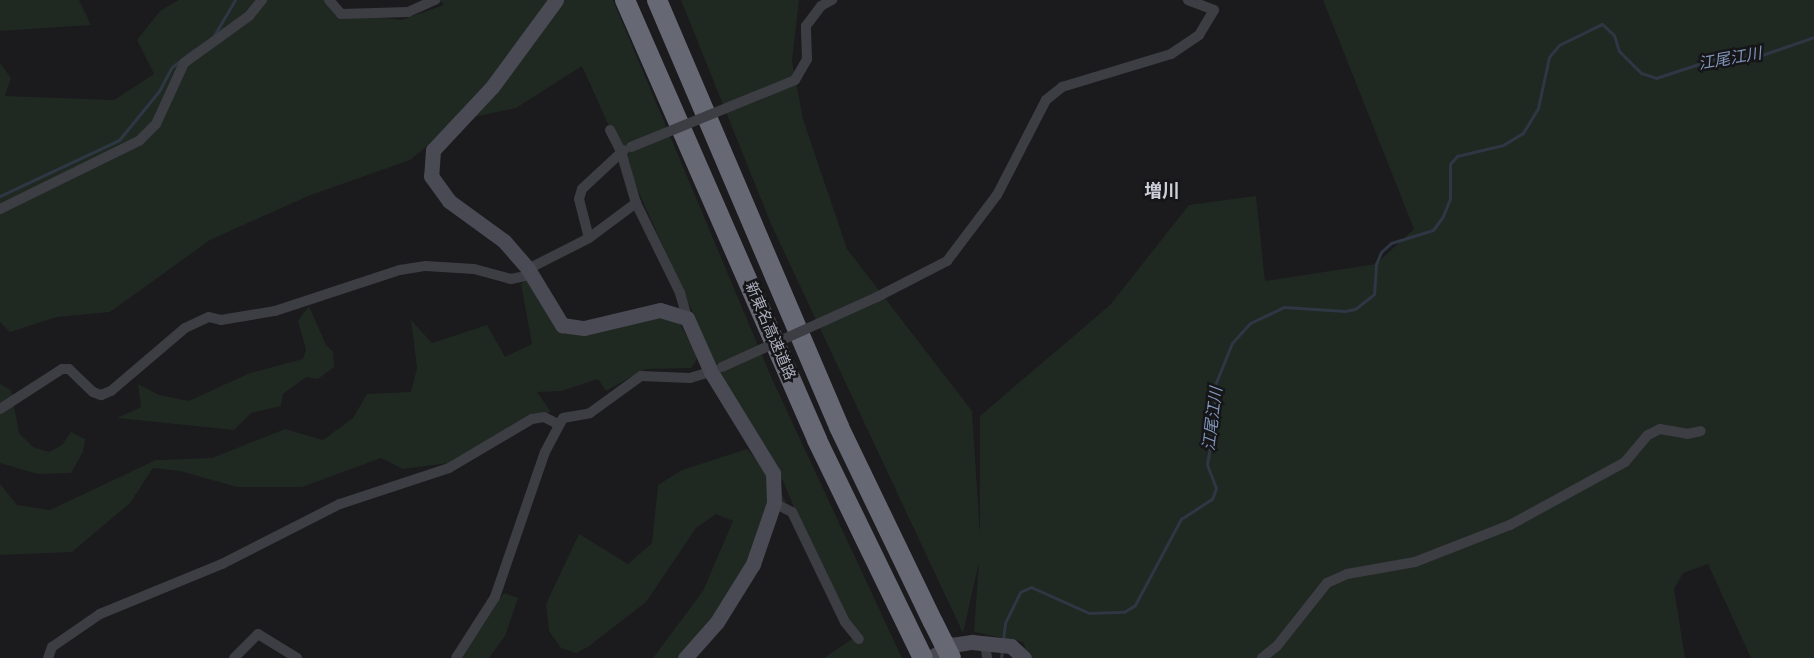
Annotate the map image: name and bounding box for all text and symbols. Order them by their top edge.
water label: 江尾江川 [1697,44,1763,74]
district label: 増川 [1144,180,1180,202]
street label: 新東名高速道路 [741,279,799,383]
water label: 江尾江川 [1200,386,1226,452]

